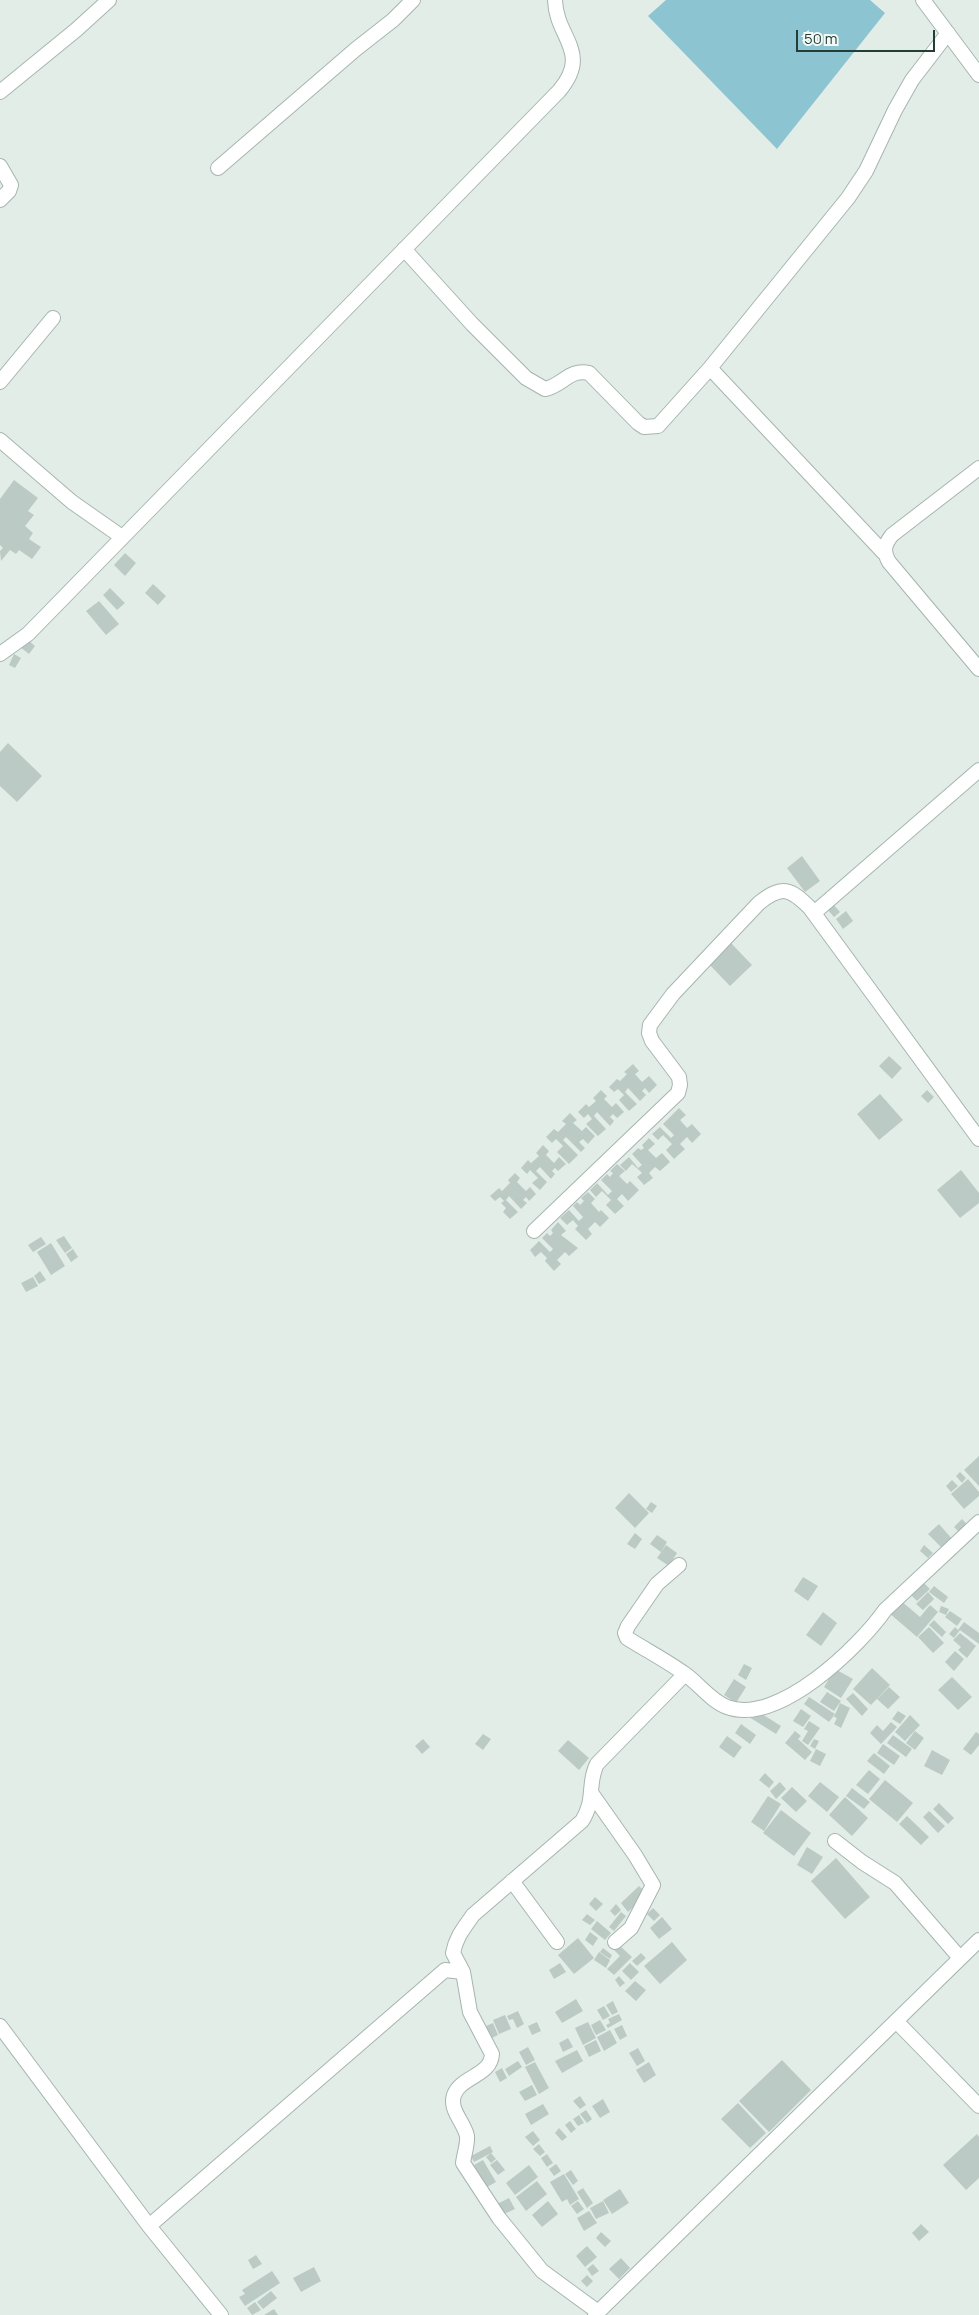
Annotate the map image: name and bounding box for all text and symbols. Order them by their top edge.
scale bar [799,20,938,52]
text: 50 m [804,28,838,49]

